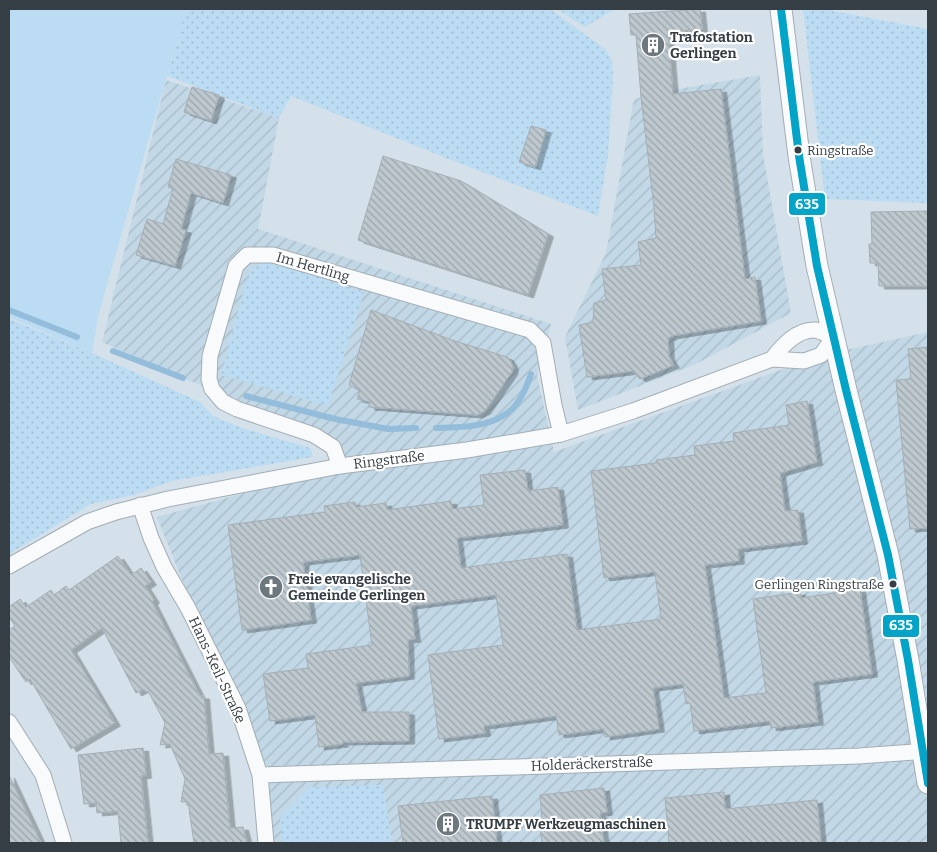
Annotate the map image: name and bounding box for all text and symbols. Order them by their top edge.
place label: Trafostation Gerlingen [670,29,753,62]
building icon: Trafostation Gerlingen [640,32,666,58]
place label: Ringstraße [807,143,873,158]
marker: Ringstraße [793,145,803,155]
line badge: 635 [788,192,826,216]
text: 635 [795,196,819,213]
street label: Im Hertling [274,248,352,286]
street label: Ringstraße [352,447,426,473]
place label: Freie evangelische Gemeinde Gerlingen [288,571,425,604]
church icon: Freie evangelische Gemeinde Gerlingen [258,574,284,600]
place label: Gerlingen Ringstraße [755,577,884,592]
marker: Gerlingen Ringstraße [888,579,898,589]
street label: Hans-Keil-Straße [185,614,249,726]
line badge: 635 [882,614,920,638]
text: 635 [889,617,913,634]
street label: Holderäckerstraße [531,753,653,775]
building icon: TRUMPF Werkzeugmaschinen [435,811,461,837]
place label: TRUMPF Werkzeugmaschinen [466,816,666,833]

